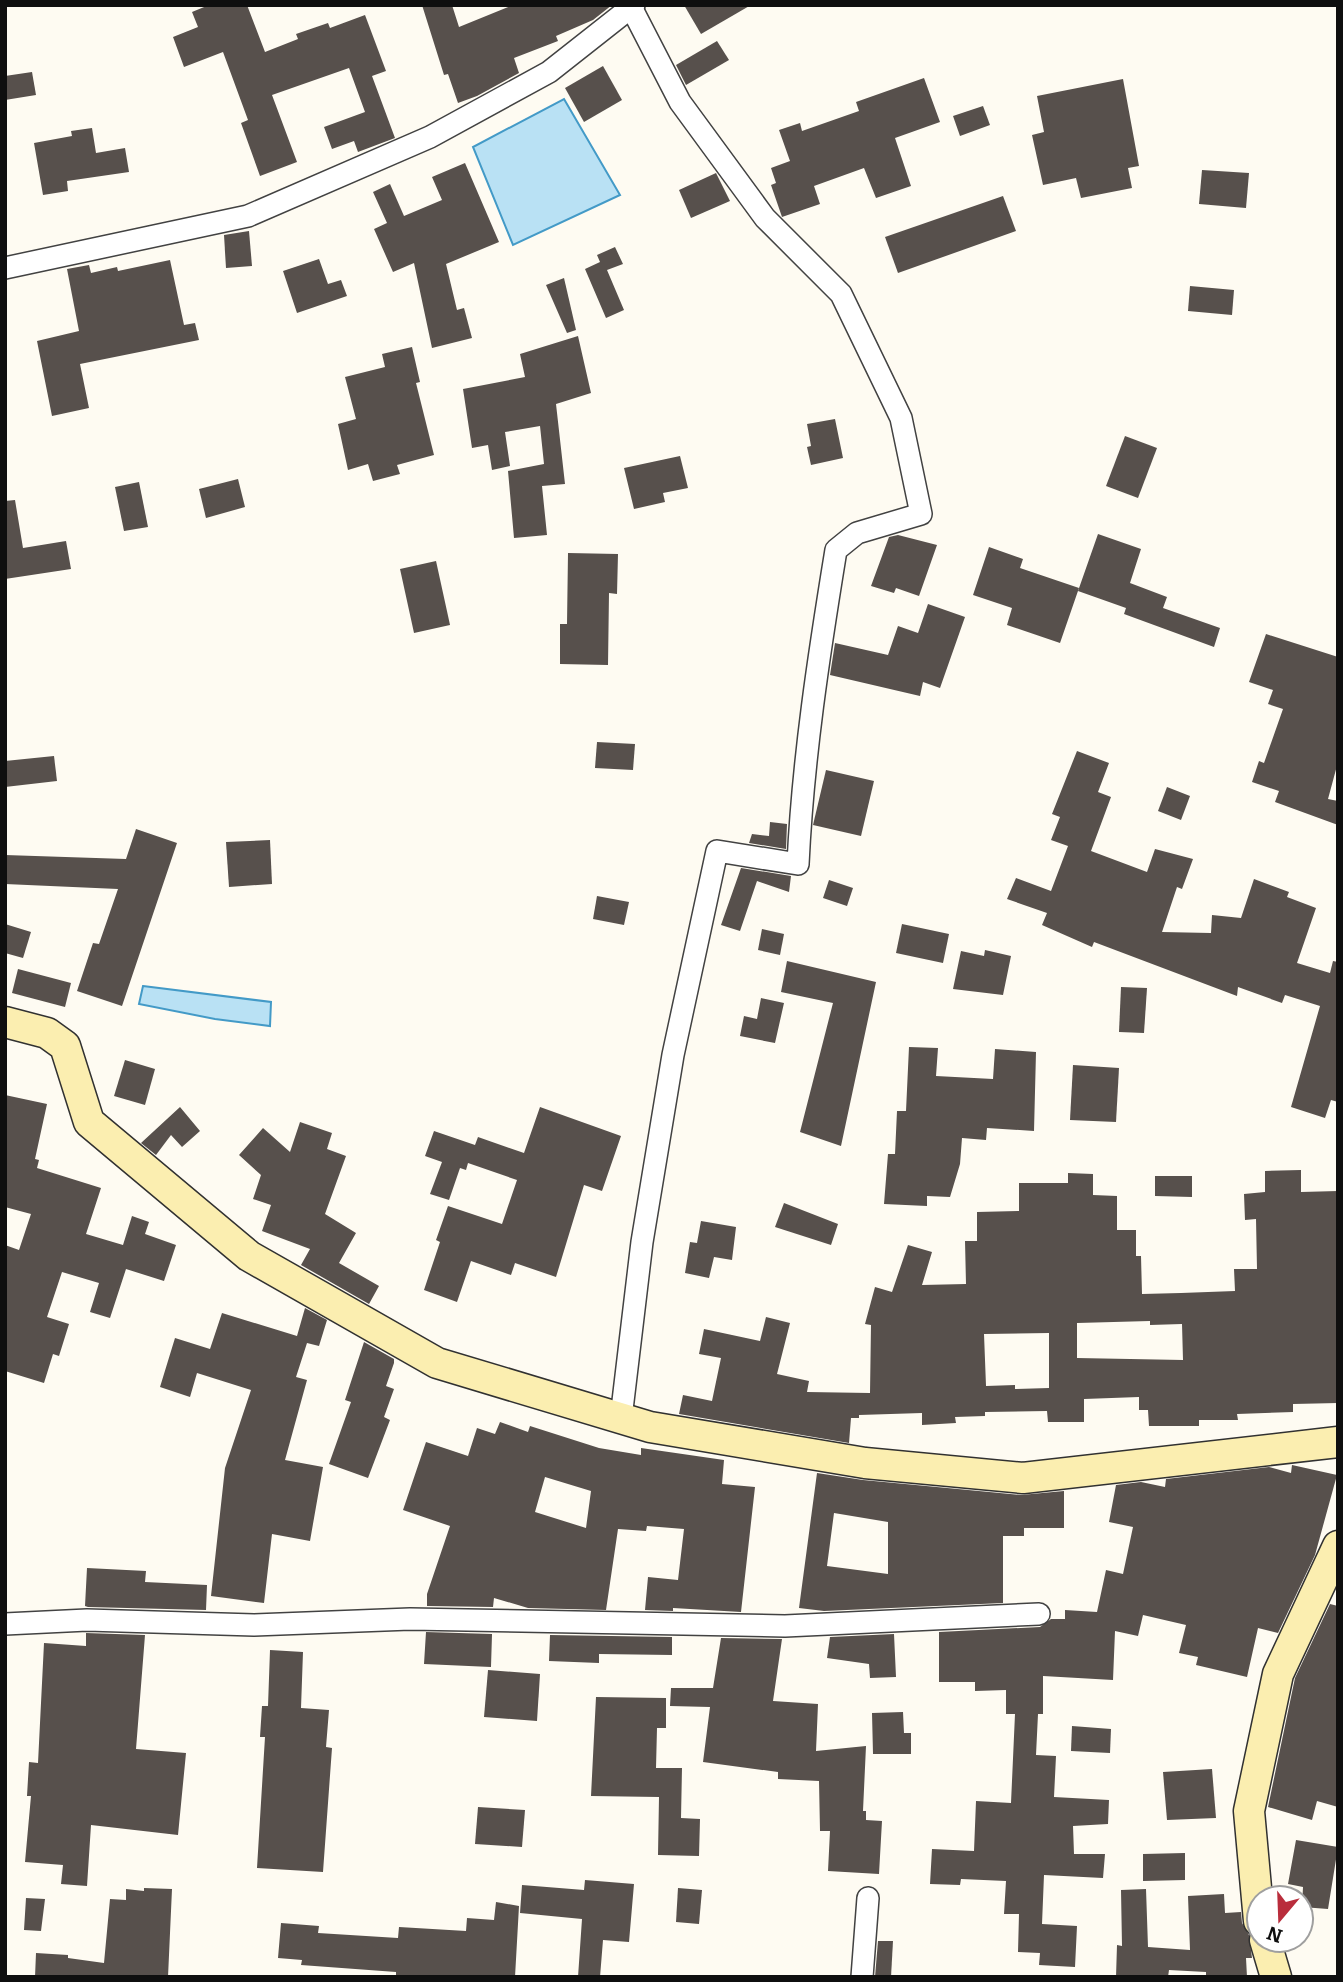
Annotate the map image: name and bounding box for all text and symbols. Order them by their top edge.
north arrow [1245,1884,1315,1954]
text: N [1264,1921,1285,1948]

